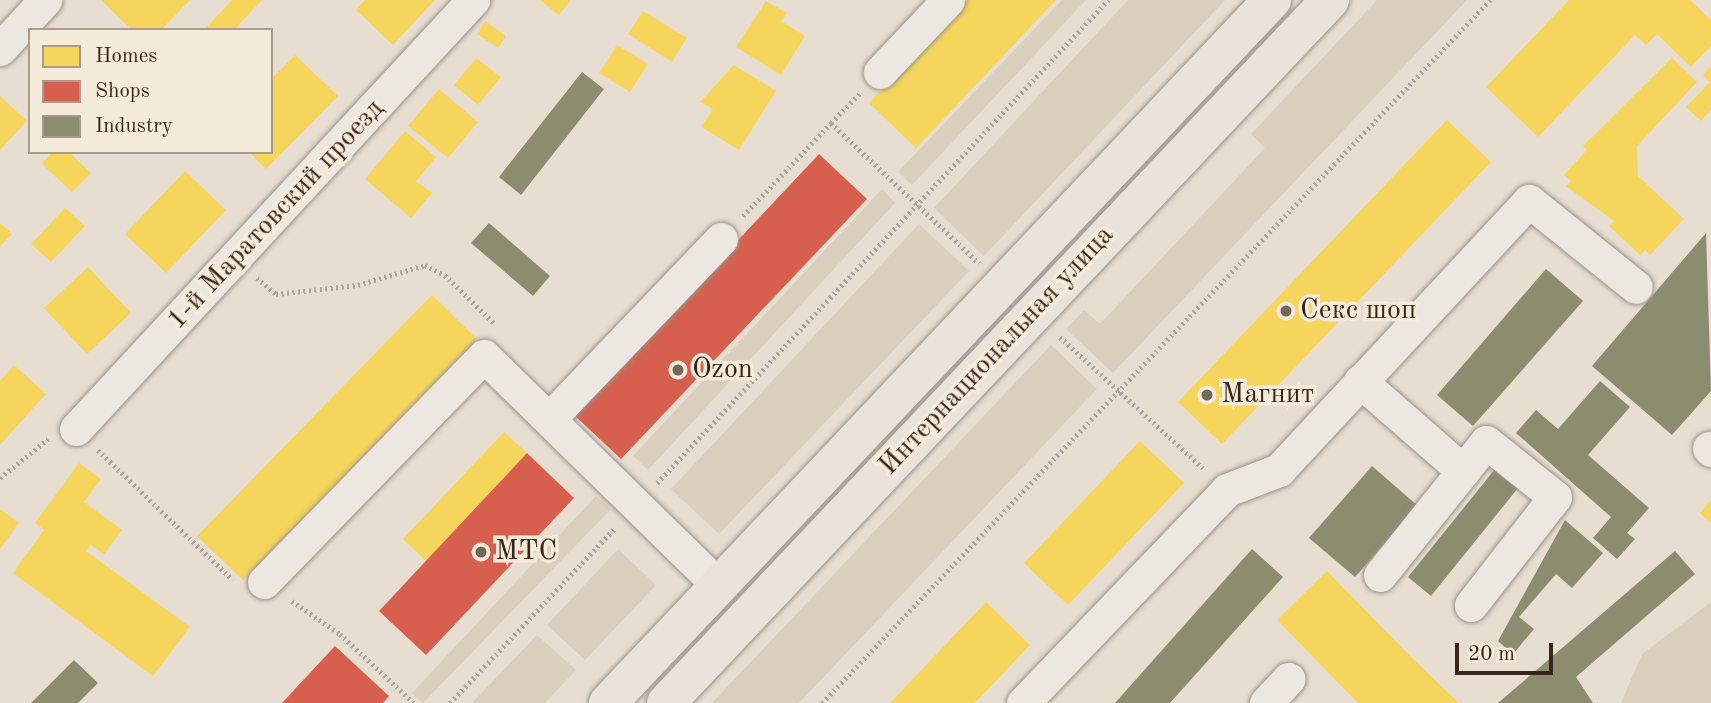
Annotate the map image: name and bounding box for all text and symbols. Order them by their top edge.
legend [28,28,273,154]
text: Homes [95,46,157,67]
text: Shops [95,81,150,102]
street label: 1-й Маратовский проезд [161,93,391,337]
text: Industry [95,116,173,137]
street label: Интернациональная улица [873,219,1121,483]
place label: Секс шоп [1300,294,1416,328]
marker: Секс шоп [1278,303,1294,319]
place label: Ozon [692,353,753,387]
marker: Ozon [670,362,686,378]
place label: Магнит [1221,378,1314,412]
marker: Магнит [1199,387,1215,403]
place label: МТС [495,535,557,569]
marker: МТС [473,544,489,560]
scale bar [1459,630,1557,674]
text: 20 m [1468,644,1515,665]

